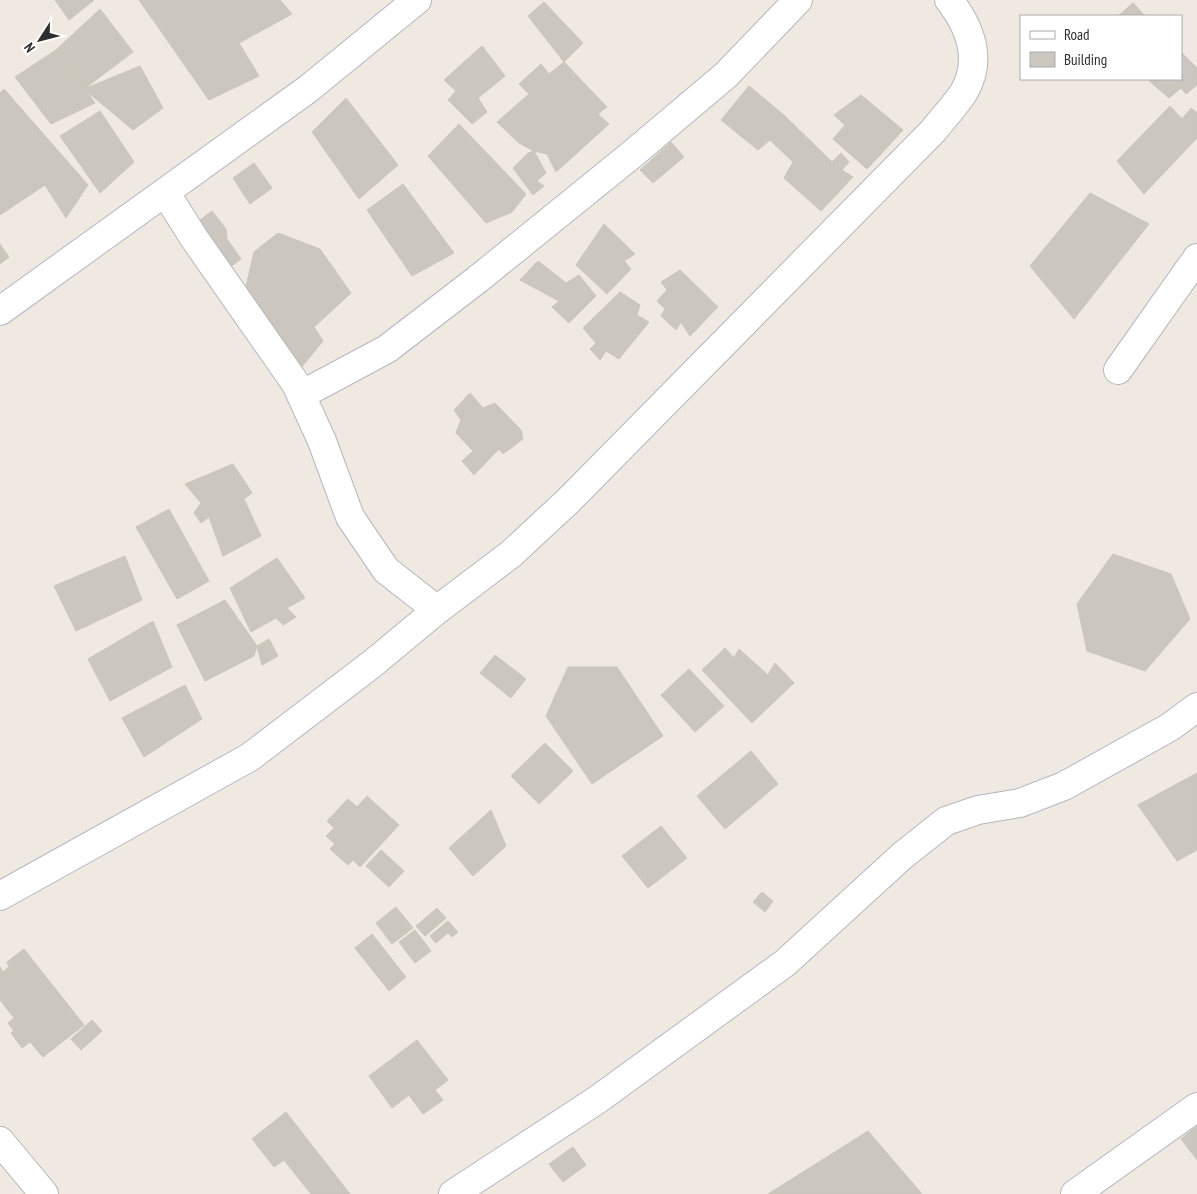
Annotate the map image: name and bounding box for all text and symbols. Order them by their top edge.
north arrow [15,15,65,65]
legend [1020,15,1182,80]
text: Road [1064,25,1090,44]
text: N [20,39,39,56]
text: Building [1064,50,1107,69]

